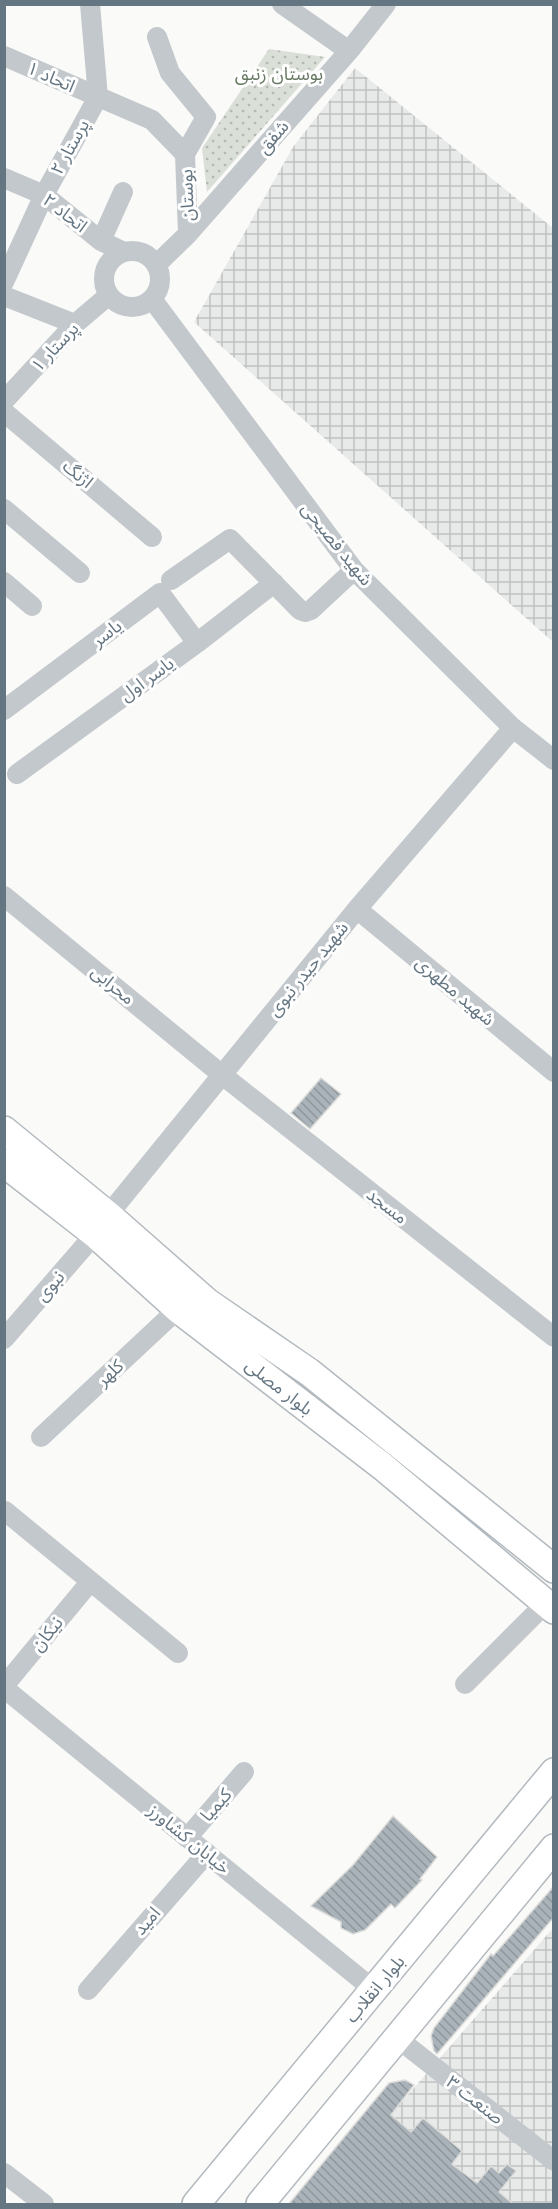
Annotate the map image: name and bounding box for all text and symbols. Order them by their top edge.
street label: اتحاد ۱ [24,56,79,97]
park label: بوستان زنبق [235,62,323,85]
street label: پرستار ۲ [45,115,94,179]
street label: شفق [252,115,294,158]
street label: بوستان [174,169,199,221]
street label: اتحاد ۲ [38,188,92,237]
street label: پرستار ۱ [26,317,84,376]
street label: اژنگ [58,454,98,493]
street label: شهید فصیحی [297,497,378,590]
street label: یاسر [86,614,126,652]
street label: یاسر اول [115,651,178,706]
street label: شهید حیدر نبوی [262,916,353,1021]
street label: شهید مطهری [411,951,500,1030]
street label: محرابی [87,960,140,1009]
street label: مسجد [362,1182,412,1229]
street label: نبوی [30,1266,69,1306]
street label: بلوار مصلی [241,1353,318,1420]
street label: کلهر [90,1354,129,1392]
street label: نیکان [26,1612,68,1656]
street label: کیمیا [195,1783,237,1826]
street label: خیابان کشاورز [143,1798,235,1879]
street label: امید [128,1902,165,1940]
street label: بلوار انقلاب [340,1950,410,2027]
street label: صنعت ۳ [442,2070,509,2129]

